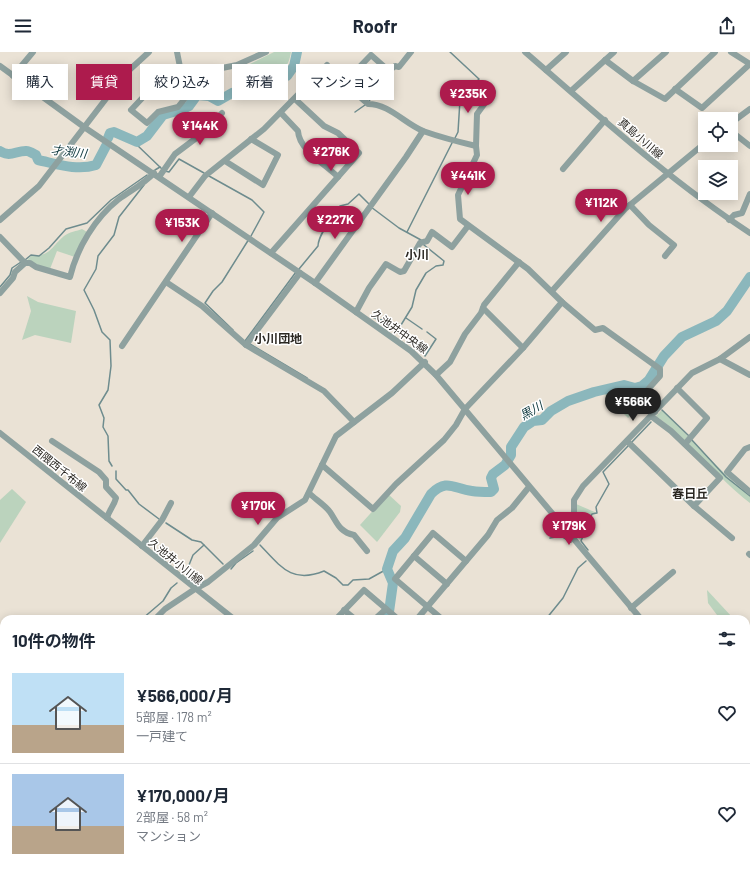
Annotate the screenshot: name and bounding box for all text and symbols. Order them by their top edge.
icon: menu [12,15,34,37]
text: Roofr [353,15,397,37]
icon: share [716,15,738,37]
chip: 購入 [12,64,68,100]
chip: 賃貸 [76,64,132,100]
chip: 絞り込み [140,64,224,100]
chip: 新着 [232,64,288,100]
chip: マンション [296,64,394,100]
pin: ¥235K [440,80,496,114]
text: ¥235K [449,85,487,101]
pin: ¥144K [172,112,228,146]
map controls [698,112,738,200]
button: locate [698,112,738,152]
street label: 真島小川線 [616,115,666,161]
text: ¥144K [181,117,219,133]
pin: ¥276K [303,138,359,172]
water label: 才渕川 [50,142,90,160]
text: ¥276K [312,143,350,159]
button: layers [698,160,738,200]
pin: ¥441K [440,162,496,196]
text: ¥441K [450,167,486,183]
pin: ¥112K [573,189,629,223]
text: ¥112K [584,194,618,210]
pin: ¥227K [307,206,363,240]
pin: ¥153K [154,209,210,243]
text: ¥227K [316,211,354,227]
text: ¥153K [164,214,200,230]
district label: 小川 [405,247,429,261]
street label: 久池井中央線 [369,306,431,356]
district label: 小川団地 [254,331,302,345]
pin: ¥566K [605,388,661,422]
text: ¥566K [614,393,652,409]
water label: 黒川 [517,397,547,422]
street label: 西隈西千布線 [30,442,90,494]
district label: 春日丘 [672,486,708,500]
pin: ¥170K [230,492,286,526]
text: ¥170K [240,497,276,513]
pin: ¥179K [541,512,597,546]
text: ¥179K [551,517,587,533]
street label: 久池井小川線 [146,535,206,587]
icon: filters [716,628,738,650]
text: 10件の物件 [12,630,96,650]
text: ¥566,000/月 [136,685,233,705]
icon: home [44,689,92,737]
icon: heart [716,702,738,724]
text: 5部屋 · 178 m² [136,709,212,725]
text: 一戸建て [136,728,188,744]
text: ¥170,000/月 [136,785,230,805]
icon: home [44,790,92,838]
icon: heart [716,803,738,825]
text: 2部屋 · 58 m² [136,809,208,825]
text: マンション [136,828,201,844]

